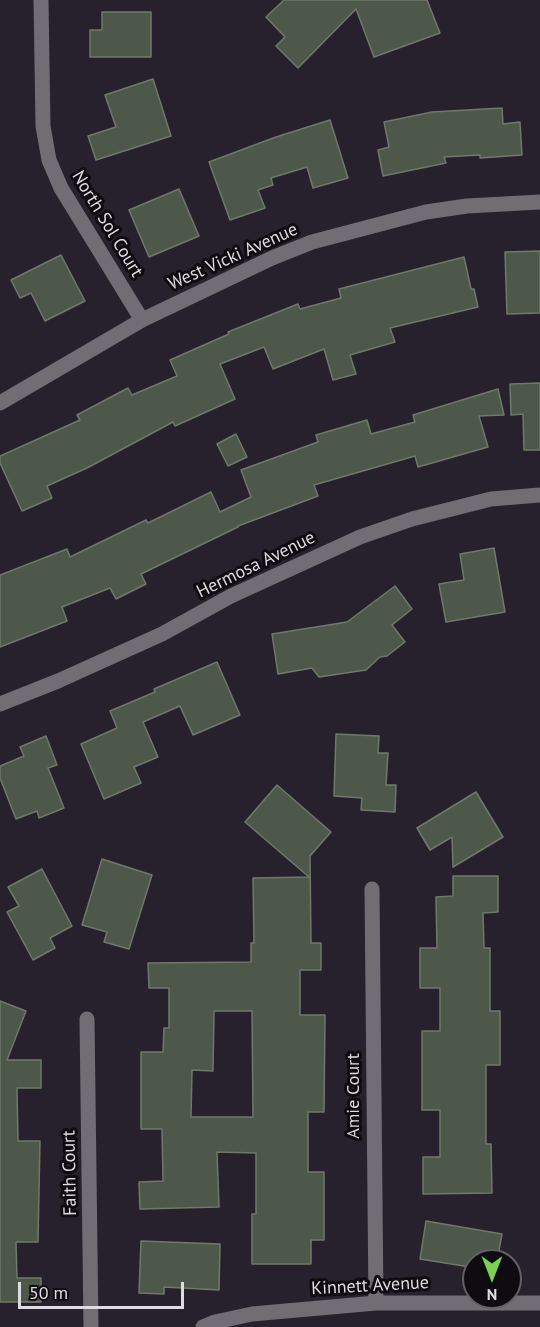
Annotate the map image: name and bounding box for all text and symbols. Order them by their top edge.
street label: North Sol Court [67,167,147,281]
street label: West Vicki Avenue [165,219,301,295]
street label: Hermosa Avenue [193,527,319,603]
street label: Amie Court [343,1053,365,1139]
street label: Faith Court [58,1130,82,1216]
north arrow [462,1249,522,1309]
scale bar [21,1270,188,1308]
street label: Kinnett Avenue [311,1272,429,1300]
text: 50 m [29,1281,68,1304]
text: N [487,1285,497,1305]

